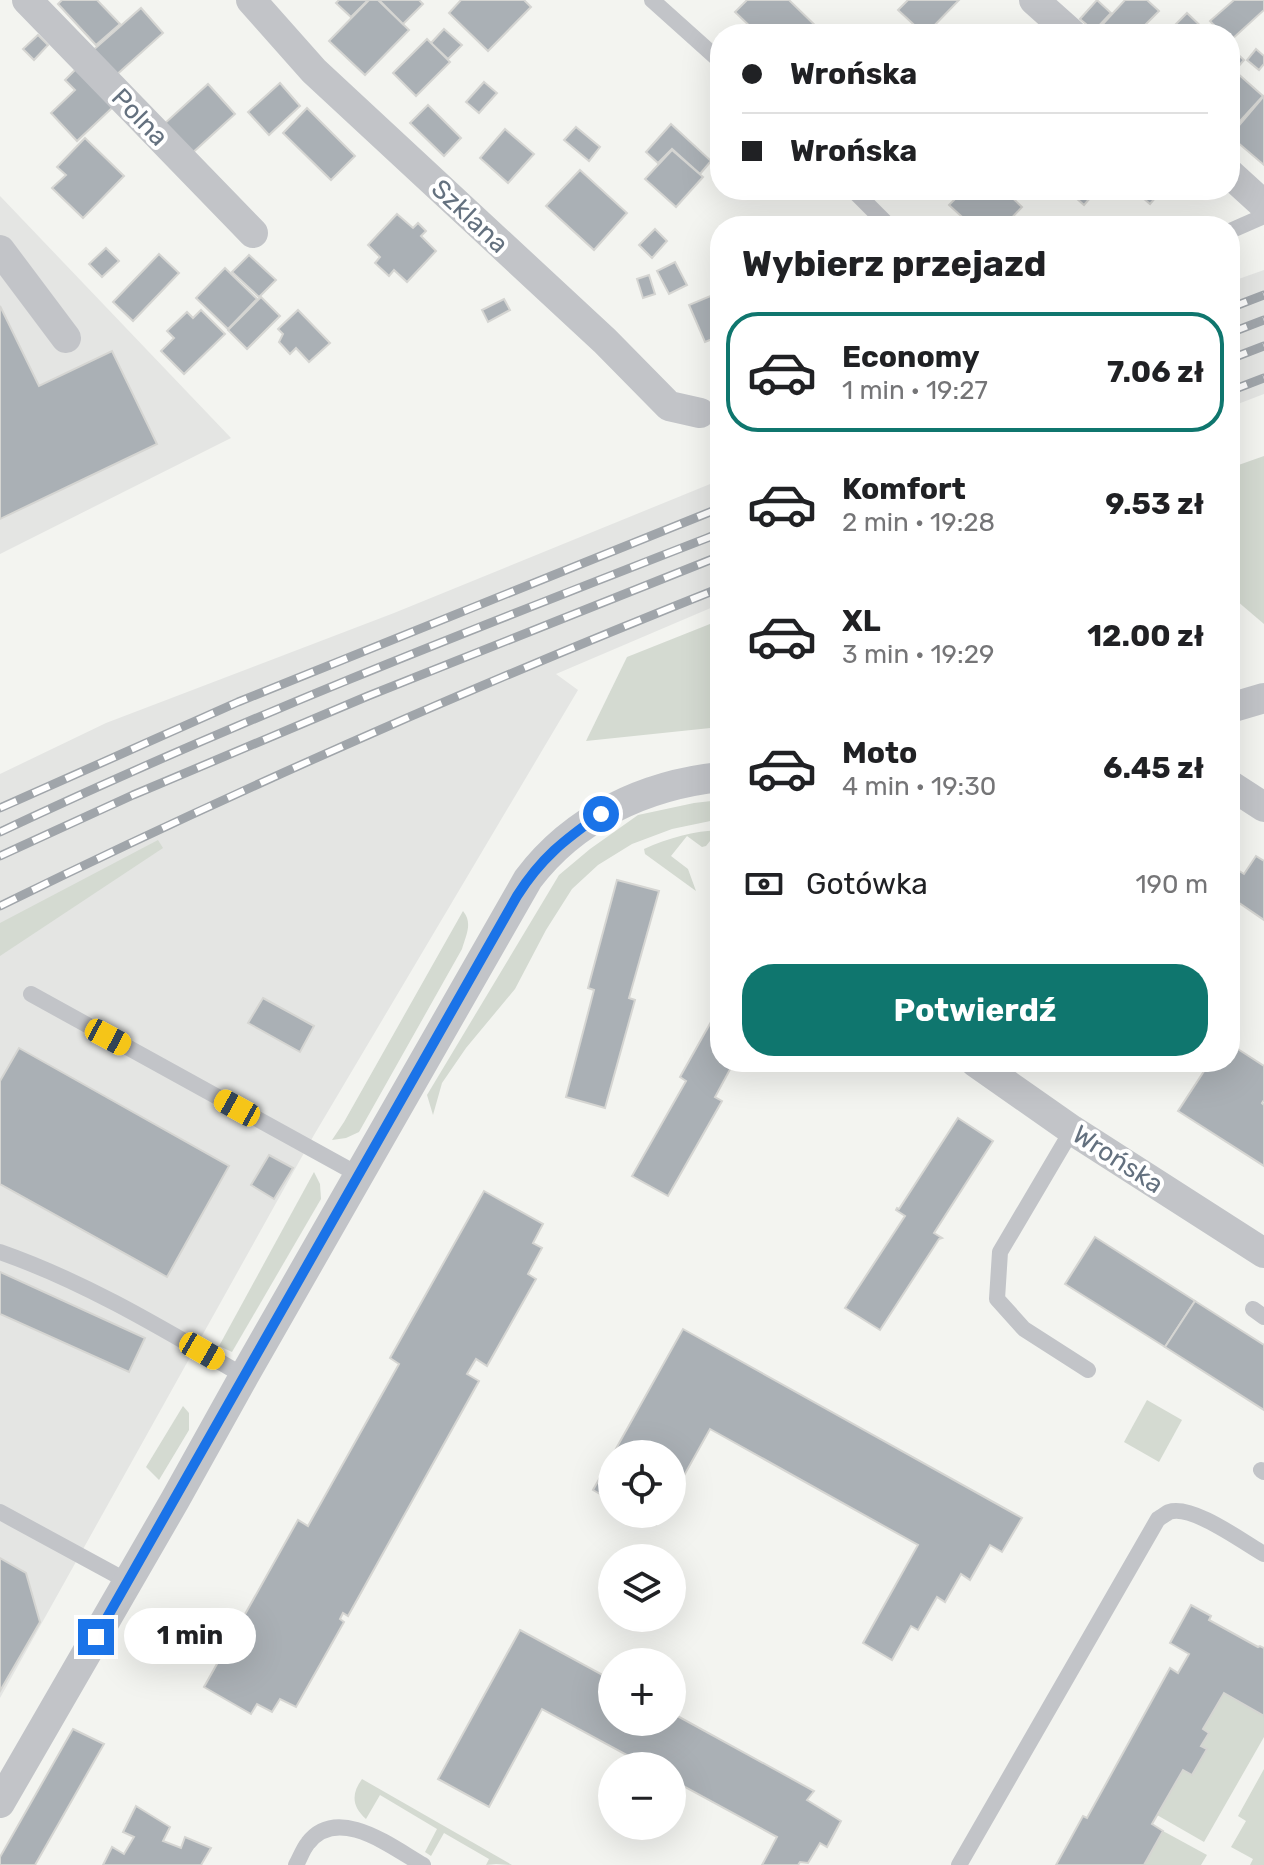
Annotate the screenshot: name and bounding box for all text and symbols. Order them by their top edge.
text: Wrońska [790,56,917,92]
street label: Polna [105,82,174,153]
text: Wrońska [790,133,917,169]
street label: Szklana [425,173,514,260]
text: Wybierz przejazd [742,242,1047,285]
icon: car [746,336,818,408]
text: Economy [842,339,980,375]
text: 7.06 zł [1107,354,1204,390]
text: 1 min · 19:27 [842,375,988,406]
icon: car [746,468,818,540]
text: Komfort [842,471,966,507]
text: 9.53 zł [1105,486,1204,522]
text: 2 min · 19:28 [842,507,995,538]
icon: car [746,600,818,672]
text: XL [842,603,881,639]
text: 12.00 zł [1087,618,1204,654]
text: 3 min · 19:29 [842,639,994,670]
icon: car [746,732,818,804]
text: Moto [842,735,917,771]
text: 6.45 zł [1103,750,1204,786]
text: 4 min · 19:30 [842,771,996,802]
route start [583,796,619,832]
icon: cash [742,862,786,906]
text: Gotówka [806,866,928,902]
text: 190 m [1135,869,1208,900]
button: Potwierdź [742,964,1208,1056]
car [81,1015,135,1059]
car [210,1086,264,1130]
street label: Wrońska [1067,1119,1169,1200]
car [175,1329,229,1373]
map controls [598,1440,686,1840]
button: locate [598,1440,686,1528]
button: layers [598,1544,686,1632]
callout: 1 min [124,1609,256,1665]
route end [78,1619,114,1655]
text: 1 min [157,1620,223,1651]
button: + [598,1648,686,1736]
button: − [598,1752,686,1840]

